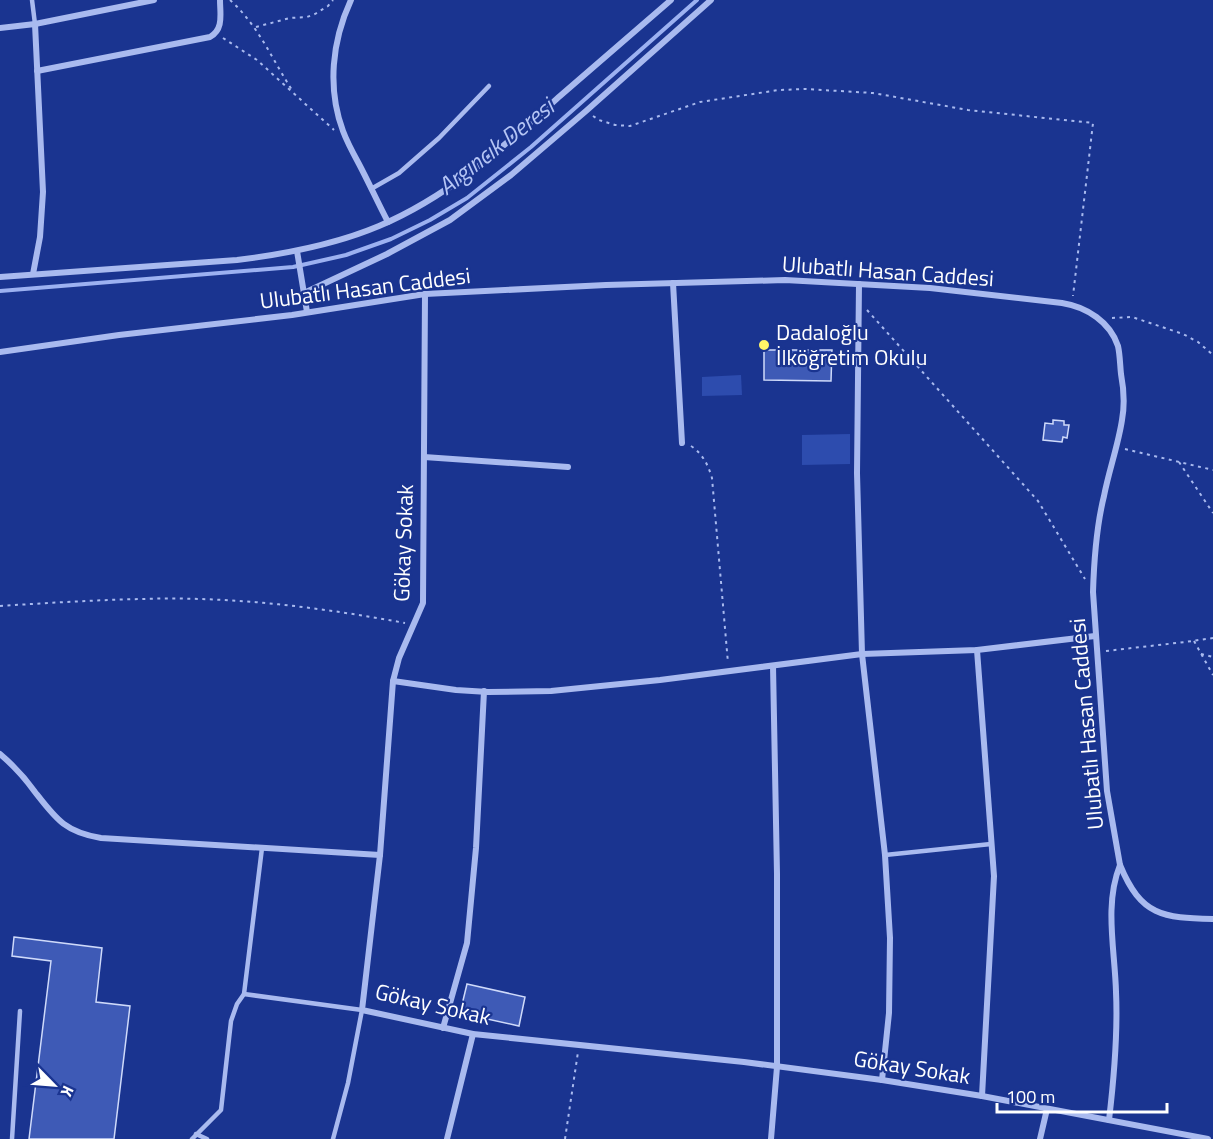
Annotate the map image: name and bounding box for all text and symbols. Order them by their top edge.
water label: Argıncık Deresi [430,87,564,203]
street label: Ulubatlı Hasan Caddesi [781,247,995,295]
street label: Ulubatlı Hasan Caddesi [258,258,472,318]
place label: Dadaloğlu İlköğretim Okulu [776,315,927,374]
marker: Dadaloğlu İlköğretim Okulu [757,338,771,352]
street label: Gökay Sokak [384,483,422,602]
street label: Ulubatlı Hasan Caddesi [1060,617,1112,831]
street label: Gökay Sokak [372,974,495,1034]
street label: Gökay Sokak [851,1041,973,1093]
north arrow [24,1055,84,1115]
scale bar [997,1076,1166,1114]
text: K [55,1082,80,1101]
text: 100 m [1006,1083,1055,1110]

